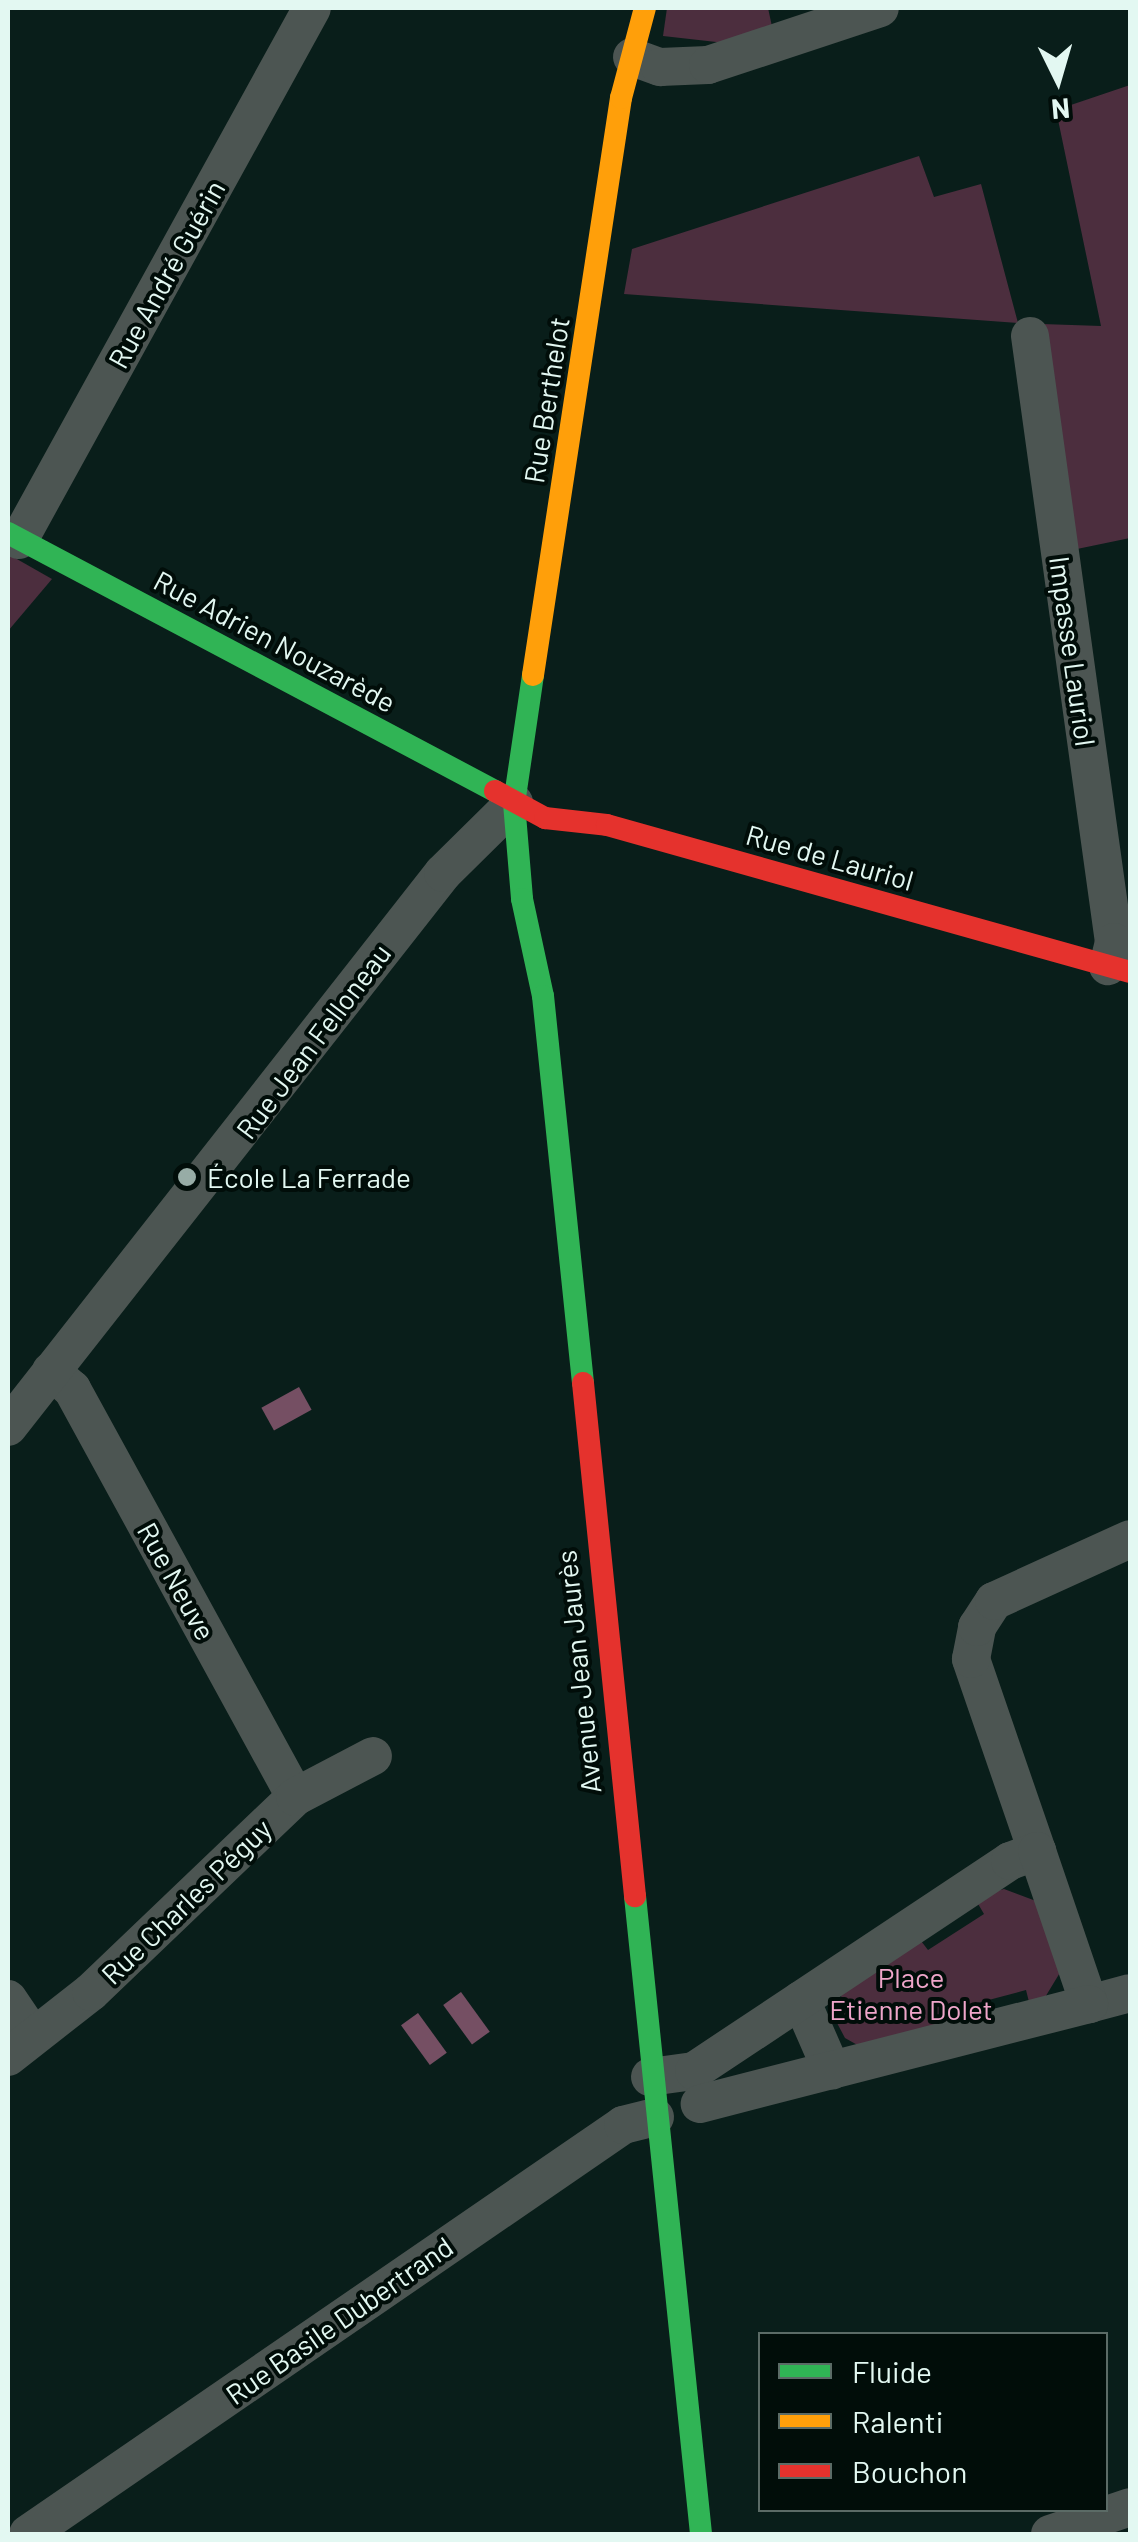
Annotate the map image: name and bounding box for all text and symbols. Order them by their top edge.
north arrow [1008,30,1108,130]
text: N [1050,92,1071,128]
street label: Rue André Guérin [100,174,232,374]
street label: Rue Berthelot [516,315,576,485]
street label: Impasse Lauriol [1043,554,1103,748]
street label: Rue Adrien Nouzarède [148,563,402,719]
street label: Rue de Lauriol [742,817,918,897]
street label: Rue Jean Felloneau [229,937,397,1145]
place label: École La Ferrade [207,1160,411,1194]
marker: École La Ferrade [176,1166,198,1188]
street label: Rue Neuve [131,1516,223,1646]
street label: Avenue Jean Jaurès [549,1549,607,1795]
street label: Rue Charles Péguy [94,1811,278,1991]
park label: Place Etienne Dolet [829,1960,993,2026]
street label: Rue Basile Dubertrand [219,2229,459,2411]
legend [758,2332,1108,2512]
text: Fluide [852,2353,932,2389]
text: Ralenti [852,2403,943,2439]
text: Bouchon [852,2453,967,2489]

